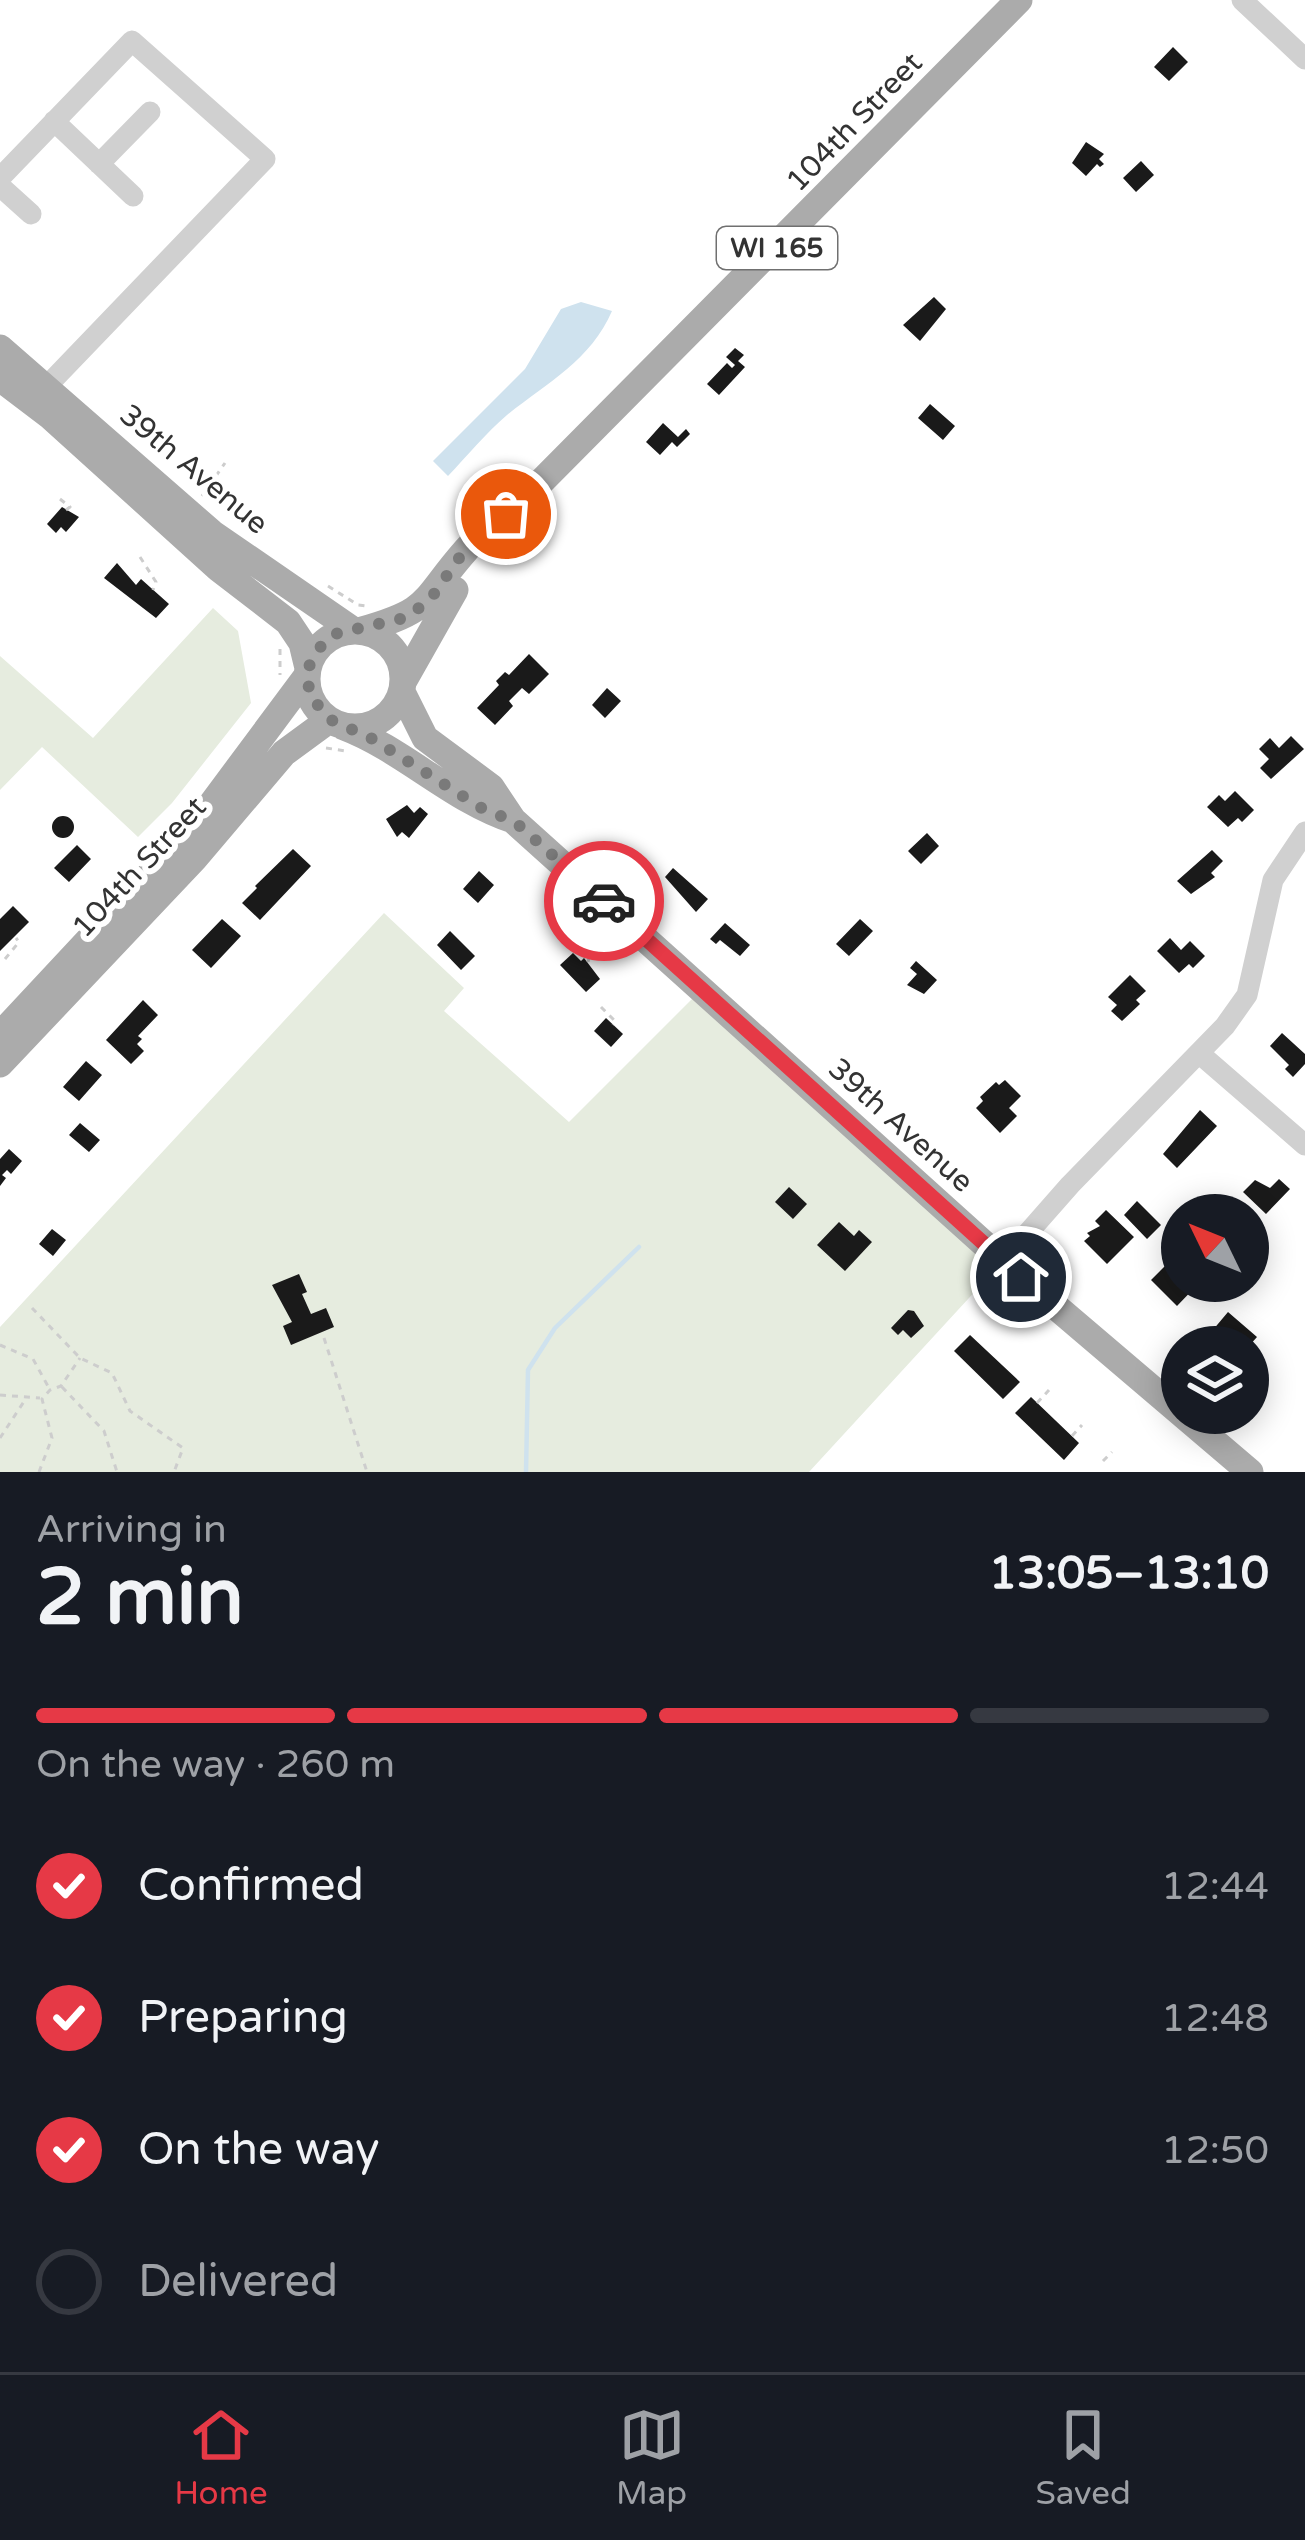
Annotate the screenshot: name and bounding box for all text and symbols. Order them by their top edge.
street label: 104th Street [779,45,930,200]
road number: WI 165 [717,227,837,269]
street label: 39th Avenue [112,397,276,542]
pin [455,463,557,565]
icon: bag [473,481,539,547]
street label: 104th Street [65,789,214,946]
courier [544,841,664,961]
icon: car [571,868,637,934]
street label: 39th Avenue [820,1051,981,1200]
north arrow [1161,1194,1269,1302]
map controls [1161,1194,1269,1434]
pin [970,1226,1072,1328]
icon: home [988,1244,1054,1310]
button: layers [1161,1326,1269,1434]
text: Arriving in [36,1506,227,1553]
text: 13:05–13:10 [989,1547,1269,1601]
text: 2 min [36,1551,244,1645]
text: On the way · 260 m [36,1741,395,1788]
icon: check [36,1853,102,1919]
text: Confirmed [138,1859,364,1913]
text: 12:44 [1161,1863,1269,1910]
icon: check [36,1985,102,2051]
text: Preparing [138,1991,348,2045]
text: 12:48 [1161,1995,1269,2042]
icon: check [36,2117,102,2183]
text: On the way [138,2123,379,2177]
text: 12:50 [1161,2127,1269,2174]
text: Delivered [138,2255,338,2309]
tab: Home [174,2402,268,2513]
tab: Map [616,2402,687,2513]
tab: Saved [1035,2402,1131,2513]

